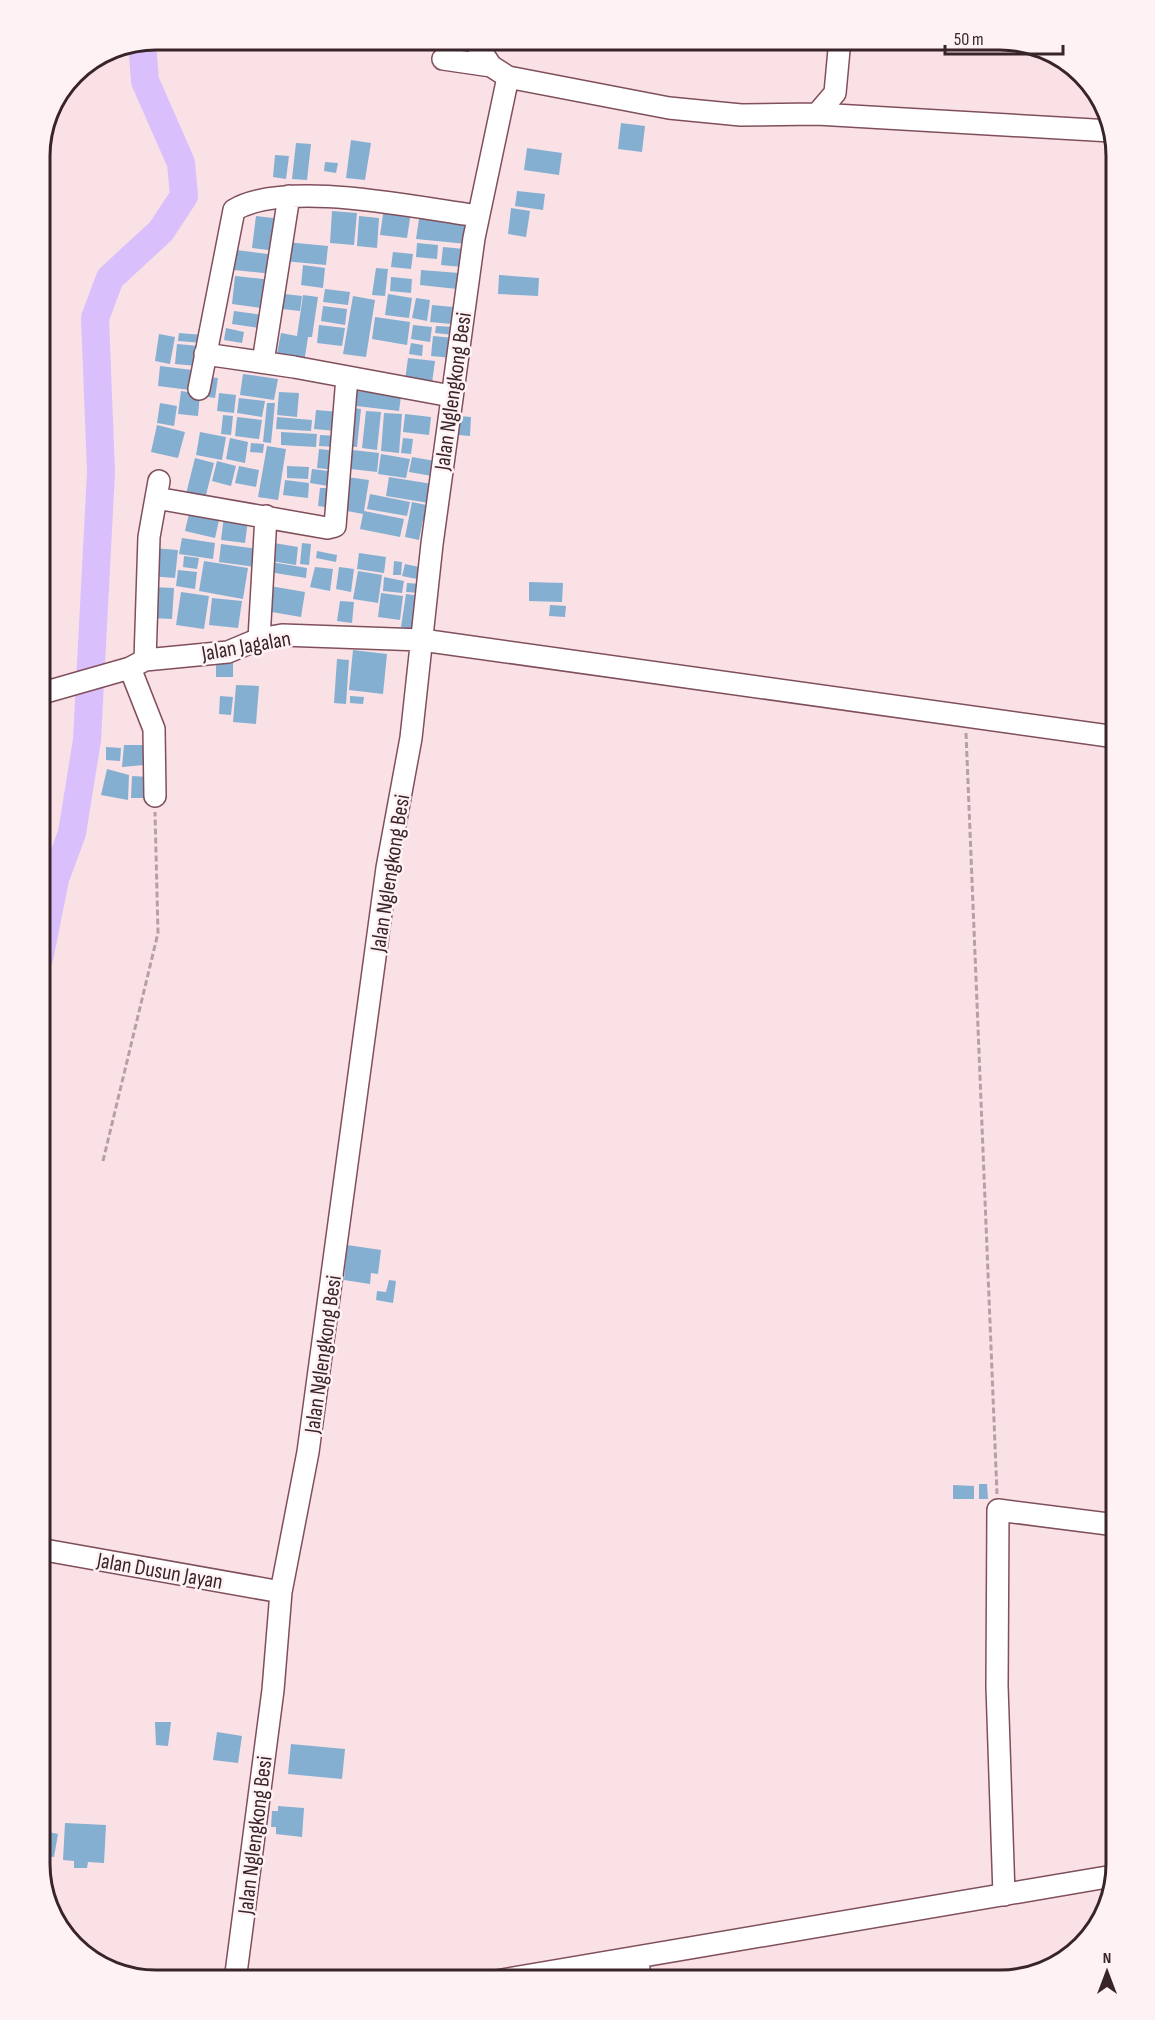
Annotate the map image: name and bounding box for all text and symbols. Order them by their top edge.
scale bar [945,18,1064,56]
text: 50 m [954,29,984,50]
street label: Jalan Nglengkong Besi [429,311,478,473]
street label: Jalan Jagalan [198,625,293,668]
street label: Jalan Nglengkong Besi [365,793,416,955]
street label: Jalan Nglengkong Besi [299,1274,348,1436]
street label: Jalan Dusun Jayan [94,1547,225,1596]
street label: Jalan Nglengkong Besi [232,1755,279,1917]
north arrow [1077,1942,1137,2002]
text: N [1103,1949,1111,1968]

